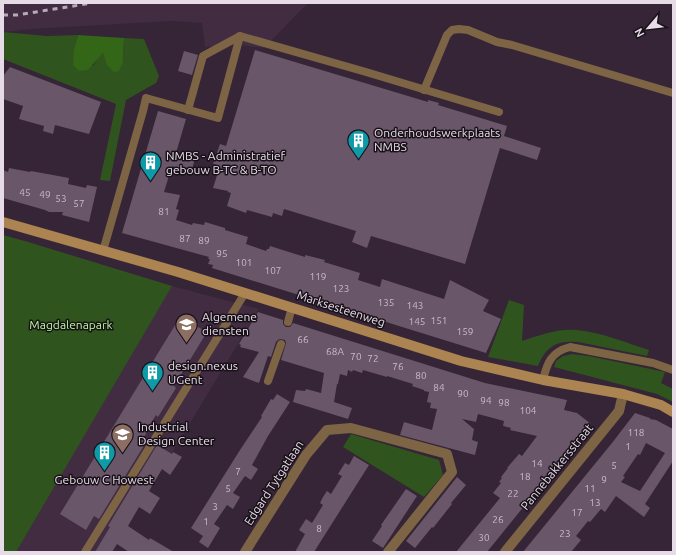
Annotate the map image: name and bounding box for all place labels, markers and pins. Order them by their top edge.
place label: Onderhoudswerkplaats NMBS [374,126,500,153]
building icon: Onderhoudswerkplaats NMBS [346,127,372,160]
place label: NMBS - Administratief gebouw B-TC & B-TO [166,149,286,176]
building icon: NMBS - Administratief gebouw B-TC & B-TO [138,150,164,183]
place label: Algemene diensten [202,310,257,337]
school or university icon: Algemene diensten [174,311,200,344]
place label: design.nexus UGent [168,359,238,386]
building icon: design.nexus UGent [140,360,166,393]
place label: Industrial Design Center [138,420,215,447]
school or university icon: Industrial Design Center [109,421,135,454]
building icon: Gebouw C Howest [91,440,117,473]
place label: Gebouw C Howest [55,473,154,486]

